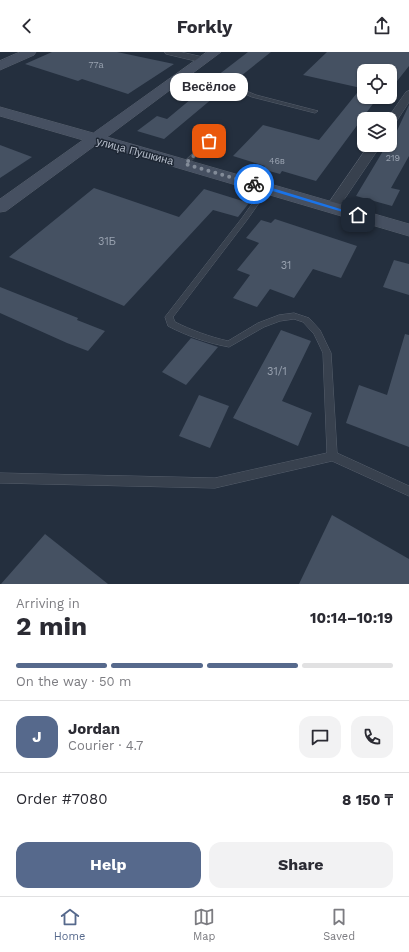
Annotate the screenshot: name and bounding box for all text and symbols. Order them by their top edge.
icon: back [16,15,38,37]
icon: share [371,15,393,37]
text: Forkly [177,16,232,37]
house number: 77а [88,60,104,70]
map controls [357,64,397,152]
button: locate [357,64,397,104]
callout: Весёлое [170,73,248,101]
text: Весёлое [182,79,236,94]
button: layers [357,112,397,152]
pin [192,124,226,158]
icon: bag [198,130,220,152]
street label: улица Пушкина [95,135,176,168]
house number: 219 [386,153,400,163]
house number: 46в [269,156,285,166]
courier [234,164,274,204]
icon: bike [243,173,265,195]
pin [341,198,375,232]
icon: home [347,204,369,226]
house number: 31Б [98,235,116,248]
house number: 31 [281,259,291,272]
house number: 31/1 [267,365,287,378]
text: Arriving in [16,596,80,611]
text: 10:14–10:19 [310,609,393,627]
text: 2 min [16,611,87,641]
text: On the way · 50 m [16,674,131,689]
button: chat [299,716,341,758]
button: phone [351,716,393,758]
text: Jordan [68,720,120,738]
text: J [32,728,42,746]
text: Courier · 4.7 [68,738,143,753]
text: Order #7080 [16,790,108,808]
text: 8 150 ₸ [342,791,393,809]
button: Help [16,842,201,888]
button: Share [209,842,393,888]
tab: Home [54,906,85,943]
tab: Map [193,906,215,943]
tab: Saved [323,906,355,943]

